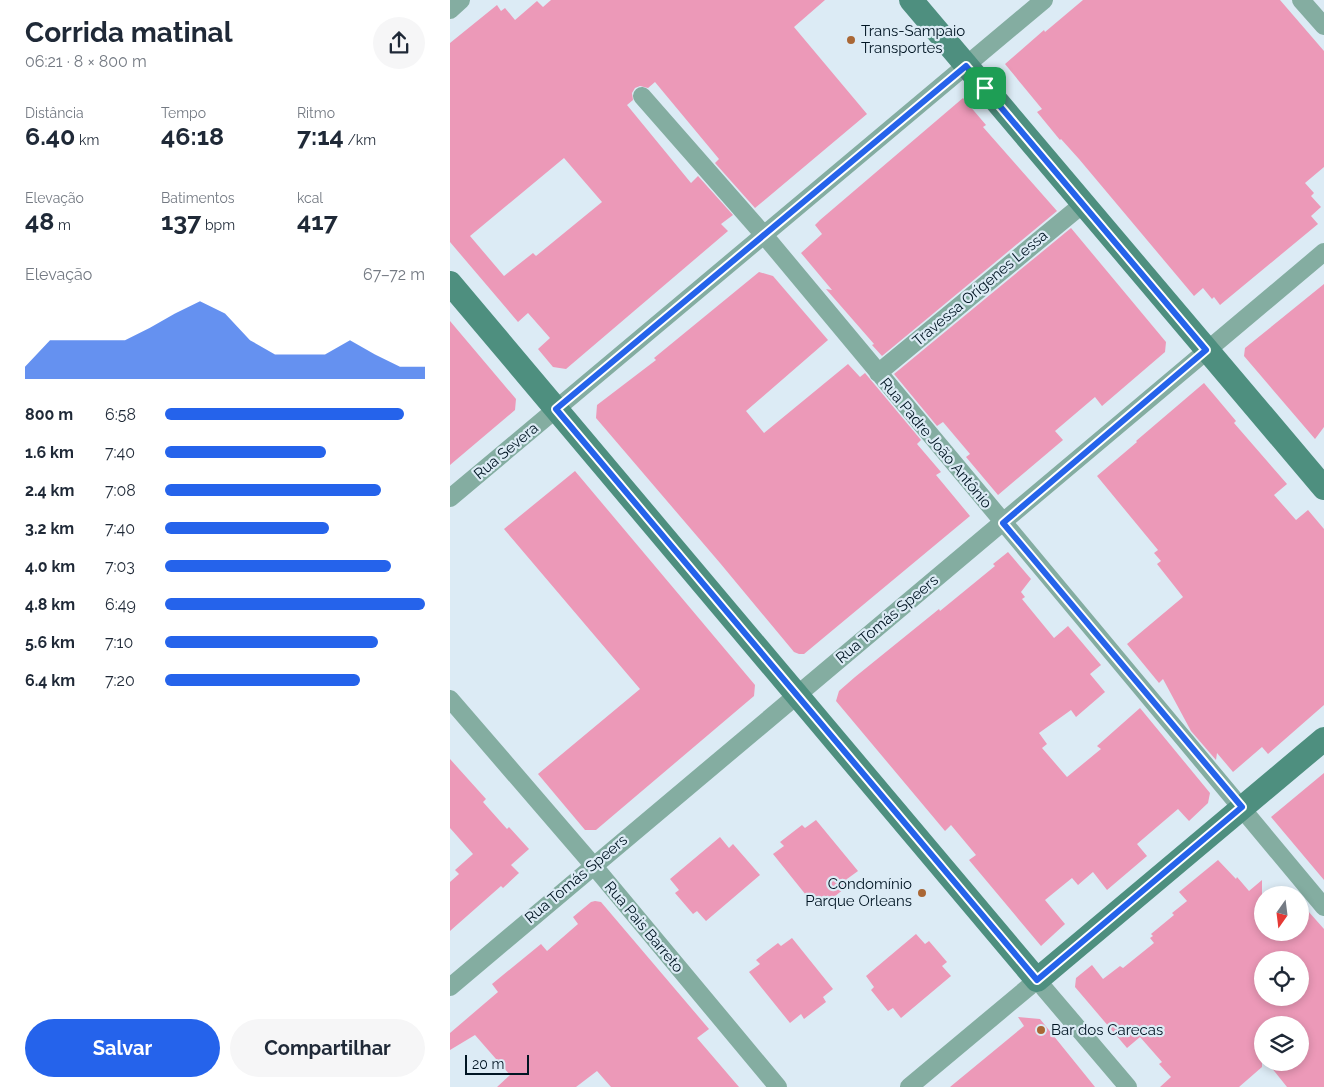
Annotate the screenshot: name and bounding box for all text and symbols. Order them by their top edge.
text: Corrida matinal [25,16,233,49]
button: share [373,17,425,69]
place label: Trans-Sampaio Transportes [861,22,965,57]
marker: Trans-Sampaio Transportes [845,34,857,46]
text: 06:21 · 8 × 800 m [25,52,147,71]
pin [964,67,1006,109]
icon: arrive [971,74,999,102]
text: Distância [25,105,84,121]
text: Tempo [161,105,206,121]
text: Ritmo [297,105,335,121]
text: 6.40 [25,121,75,151]
text: 46:18 [161,121,224,151]
text: 7:14 [297,121,344,151]
text: km [75,132,99,148]
text: /km [344,132,376,148]
text: Elevação [25,190,84,206]
text: Batimentos [161,190,234,206]
text: kcal [297,190,323,206]
text: 48 [25,206,54,236]
text: 137 [161,206,201,236]
text: 417 [297,206,338,236]
text: m [54,217,71,233]
text: bpm [201,217,235,233]
street label: Travessa Orígenes Lessa [909,226,1051,350]
text: Elevação [25,265,92,284]
text: 67–72 m [363,265,425,284]
street label: Rua Padre João Antônio [876,374,996,512]
text: 800 m [25,405,73,424]
text: 6:58 [105,405,136,424]
street label: Rua Severa [470,419,542,483]
text: 1.6 km [25,443,74,462]
text: 7:40 [105,443,135,462]
text: 2.4 km [25,481,74,500]
text: 7:08 [105,481,136,500]
text: 3.2 km [25,519,74,538]
text: 7:40 [105,519,135,538]
text: 4.0 km [25,557,75,576]
text: 7:03 [105,557,135,576]
street label: Rua Tomás Speers [832,571,942,667]
text: 4.8 km [25,595,75,614]
text: 6:49 [105,595,136,614]
text: 5.6 km [25,633,75,652]
text: 7:10 [105,633,133,652]
text: 6.4 km [25,671,75,690]
text: 7:20 [105,671,135,690]
street label: Rua Tomás Speers [521,831,631,927]
place label: Condomínio Parque Orleans [805,875,912,910]
street label: Rua Pais Barreto [601,878,687,976]
north arrow [1254,886,1309,941]
map controls [1254,886,1309,1071]
marker: Condomínio Parque Orleans [916,887,928,899]
button: locate [1254,951,1309,1006]
button: layers [1254,1016,1309,1071]
button: Salvar [25,1019,220,1077]
button: Compartilhar [230,1019,425,1077]
place label: Bar dos Carecas [1051,1021,1163,1039]
marker: Bar dos Carecas [1035,1024,1047,1036]
scale bar [465,1052,529,1075]
text: 20 m [472,1056,504,1072]

